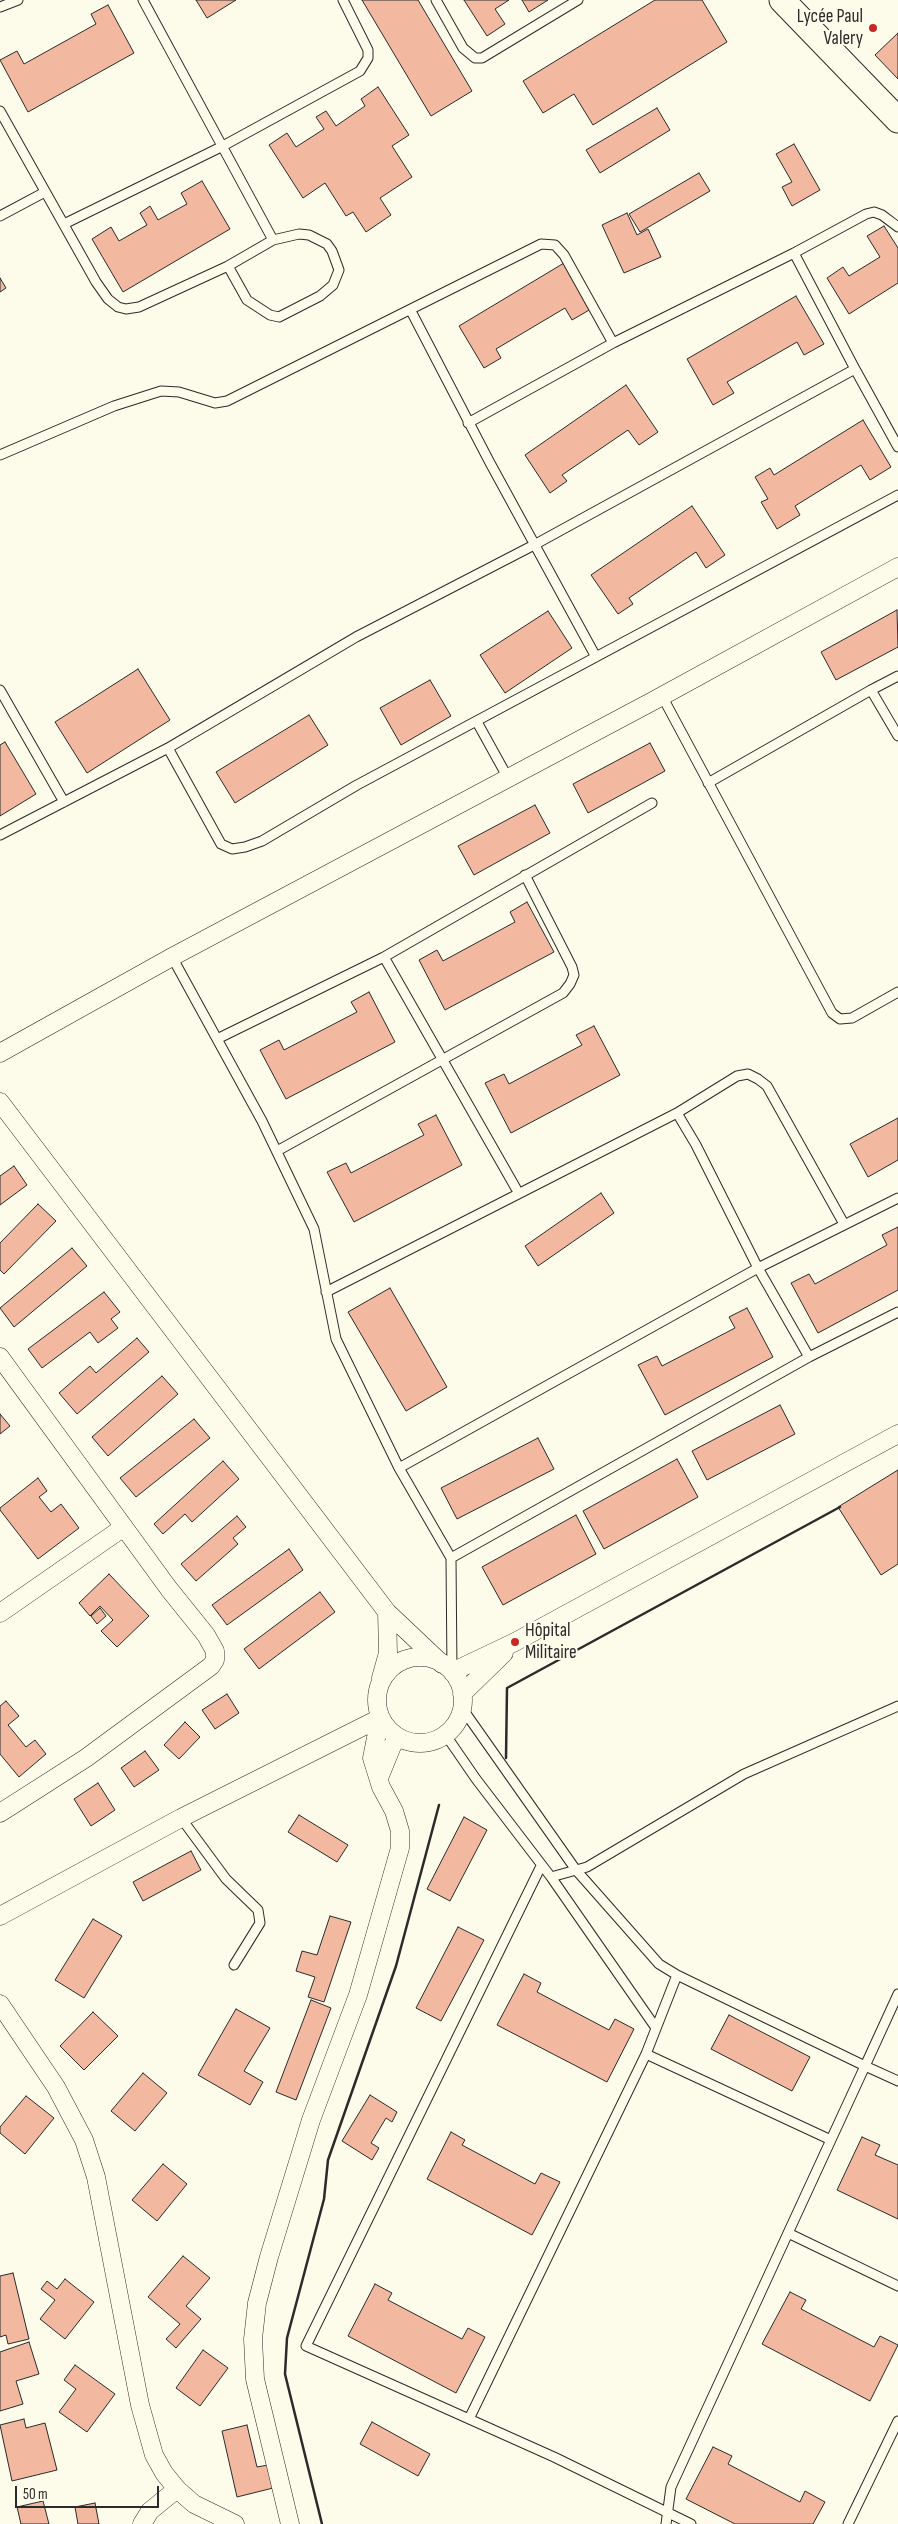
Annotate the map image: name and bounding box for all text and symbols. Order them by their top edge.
place label: Lycée Paul Valery [797,6,863,50]
marker: Lycée Paul Valery [867,22,879,34]
place label: Hôpital Militaire [525,1620,577,1664]
marker: Hôpital Militaire [509,1636,521,1648]
scale bar [18,2476,161,2508]
text: 50 m [23,2485,48,2504]

